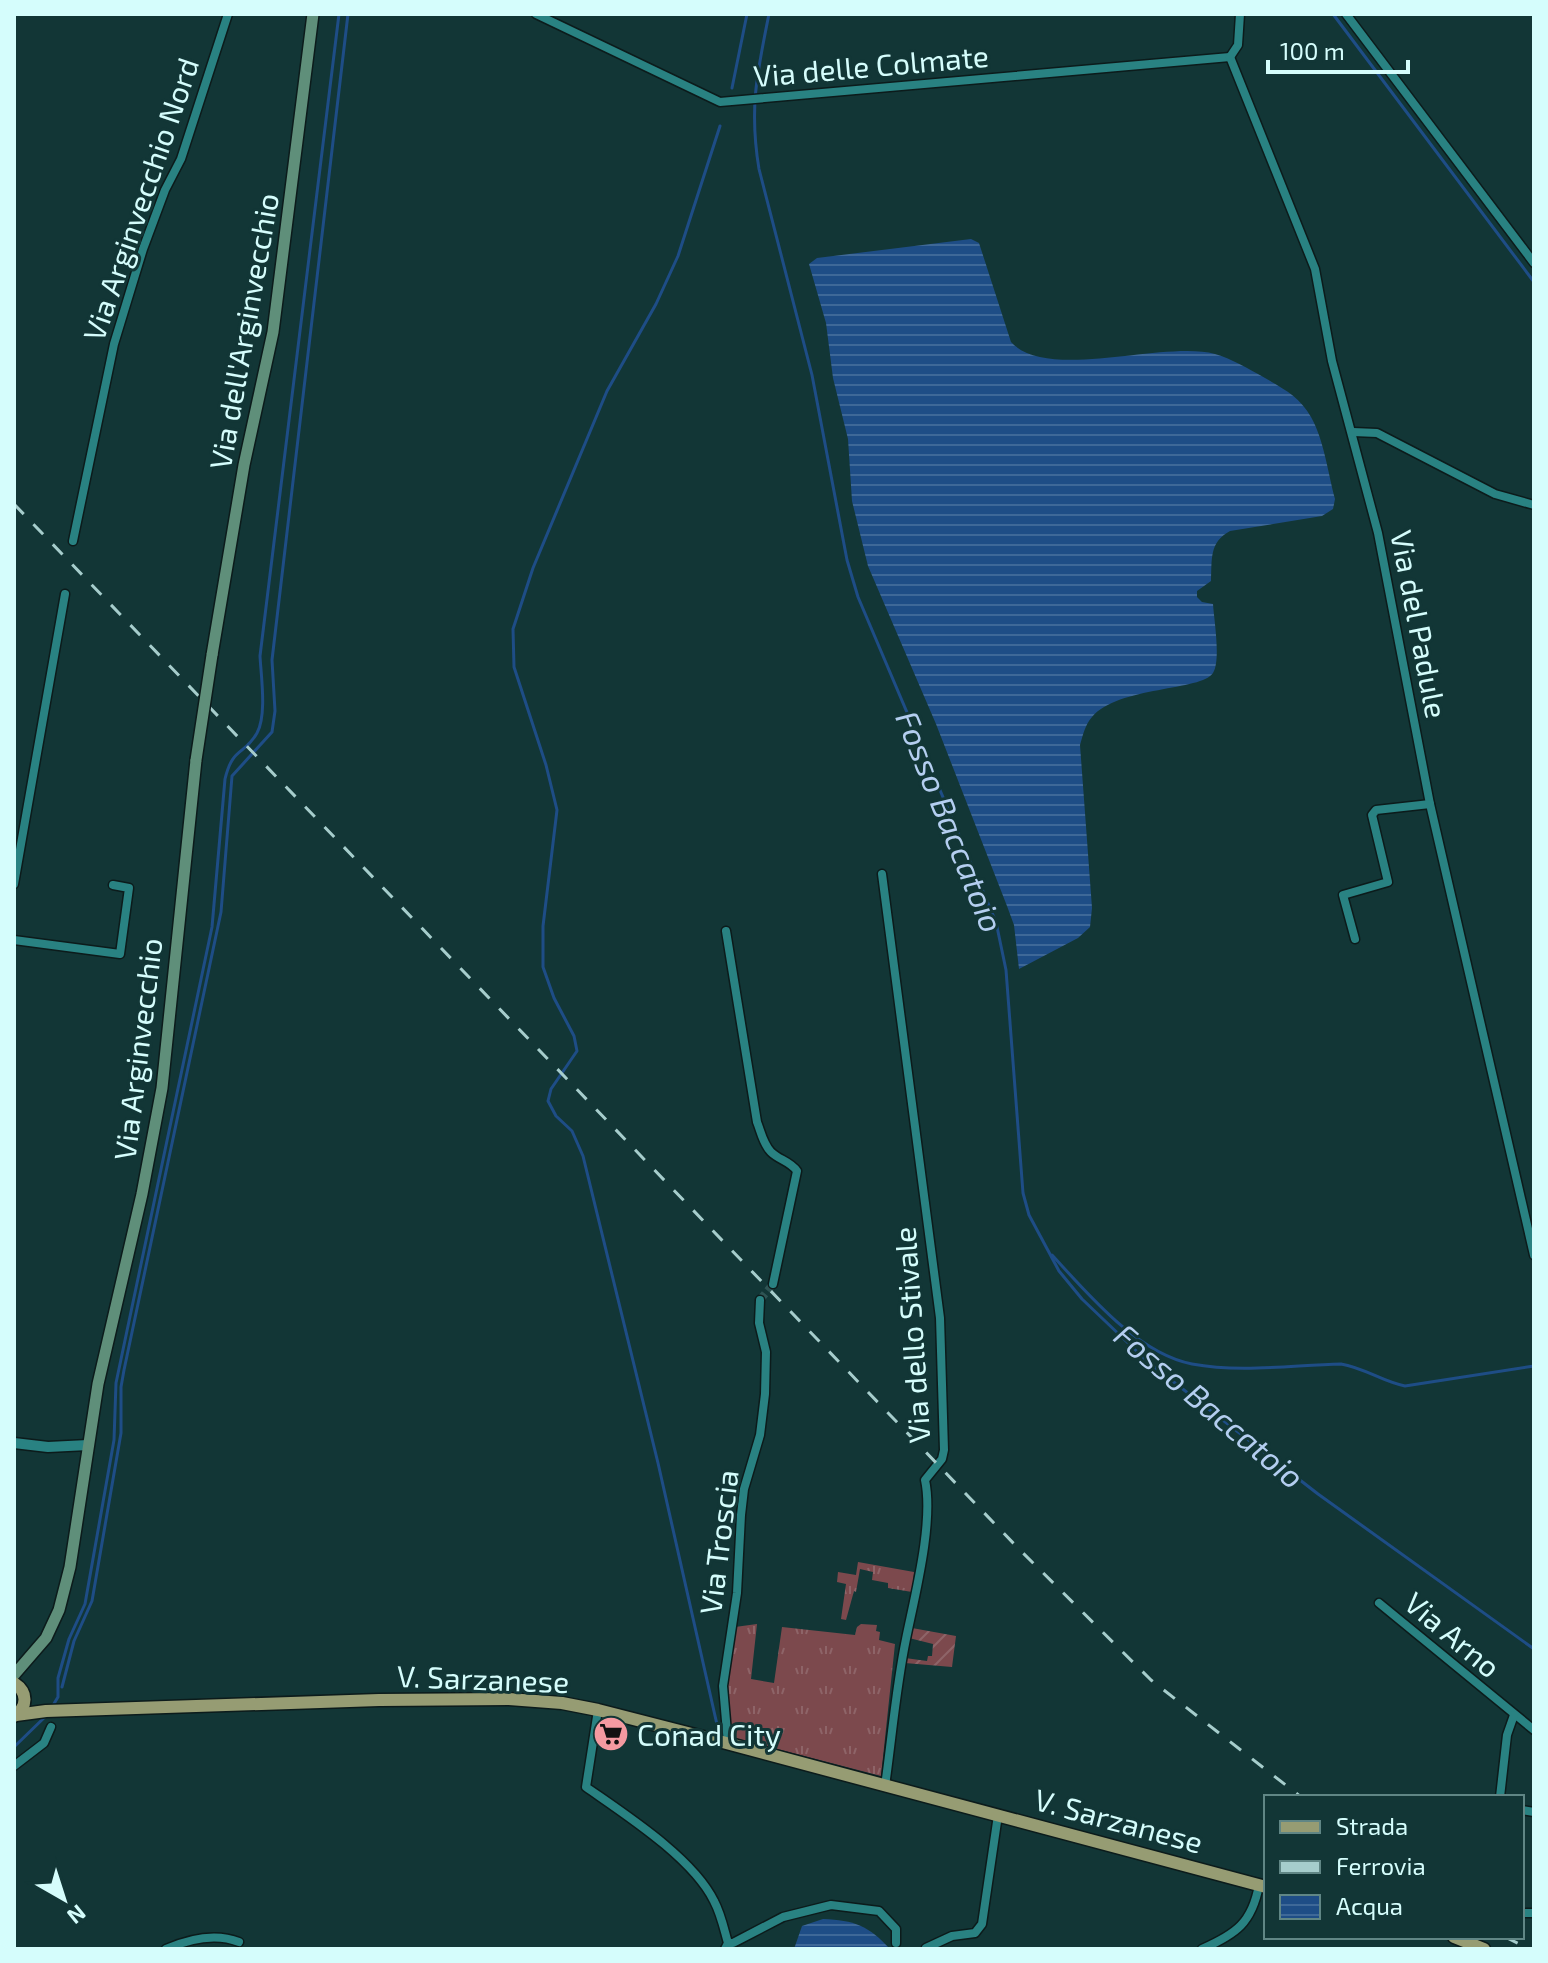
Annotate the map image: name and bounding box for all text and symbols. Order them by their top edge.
scale bar [1268,24,1408,74]
text: 100 m [1280,36,1345,65]
street label: Via delle Colmate [752,37,990,93]
street label: Via Arginvecchio Nord [75,53,205,345]
street label: Via dell'Arginvecchio [201,190,285,472]
street label: Via del Padule [1384,527,1456,721]
water label: Fosso Baccatoio [889,705,1013,937]
street label: Via Arginvecchio [106,936,168,1162]
street label: Via dello Stivale [885,1226,937,1444]
water label: Fosso Baccatoio [1108,1315,1312,1495]
street label: Via Troscia [691,1468,745,1616]
street label: Via Arno [1398,1584,1508,1684]
street label: V. Sarzanese [396,1657,570,1699]
supermarket icon: Conad City [592,1715,630,1753]
place label: Conad City [637,1716,781,1752]
street label: V. Sarzanese [1031,1780,1207,1860]
legend [1264,1795,1524,1939]
text: Strada [1336,1811,1408,1840]
text: Ferrovia [1336,1851,1426,1880]
north arrow [24,1859,104,1939]
text: Acqua [1336,1891,1403,1920]
text: N [63,1900,92,1930]

